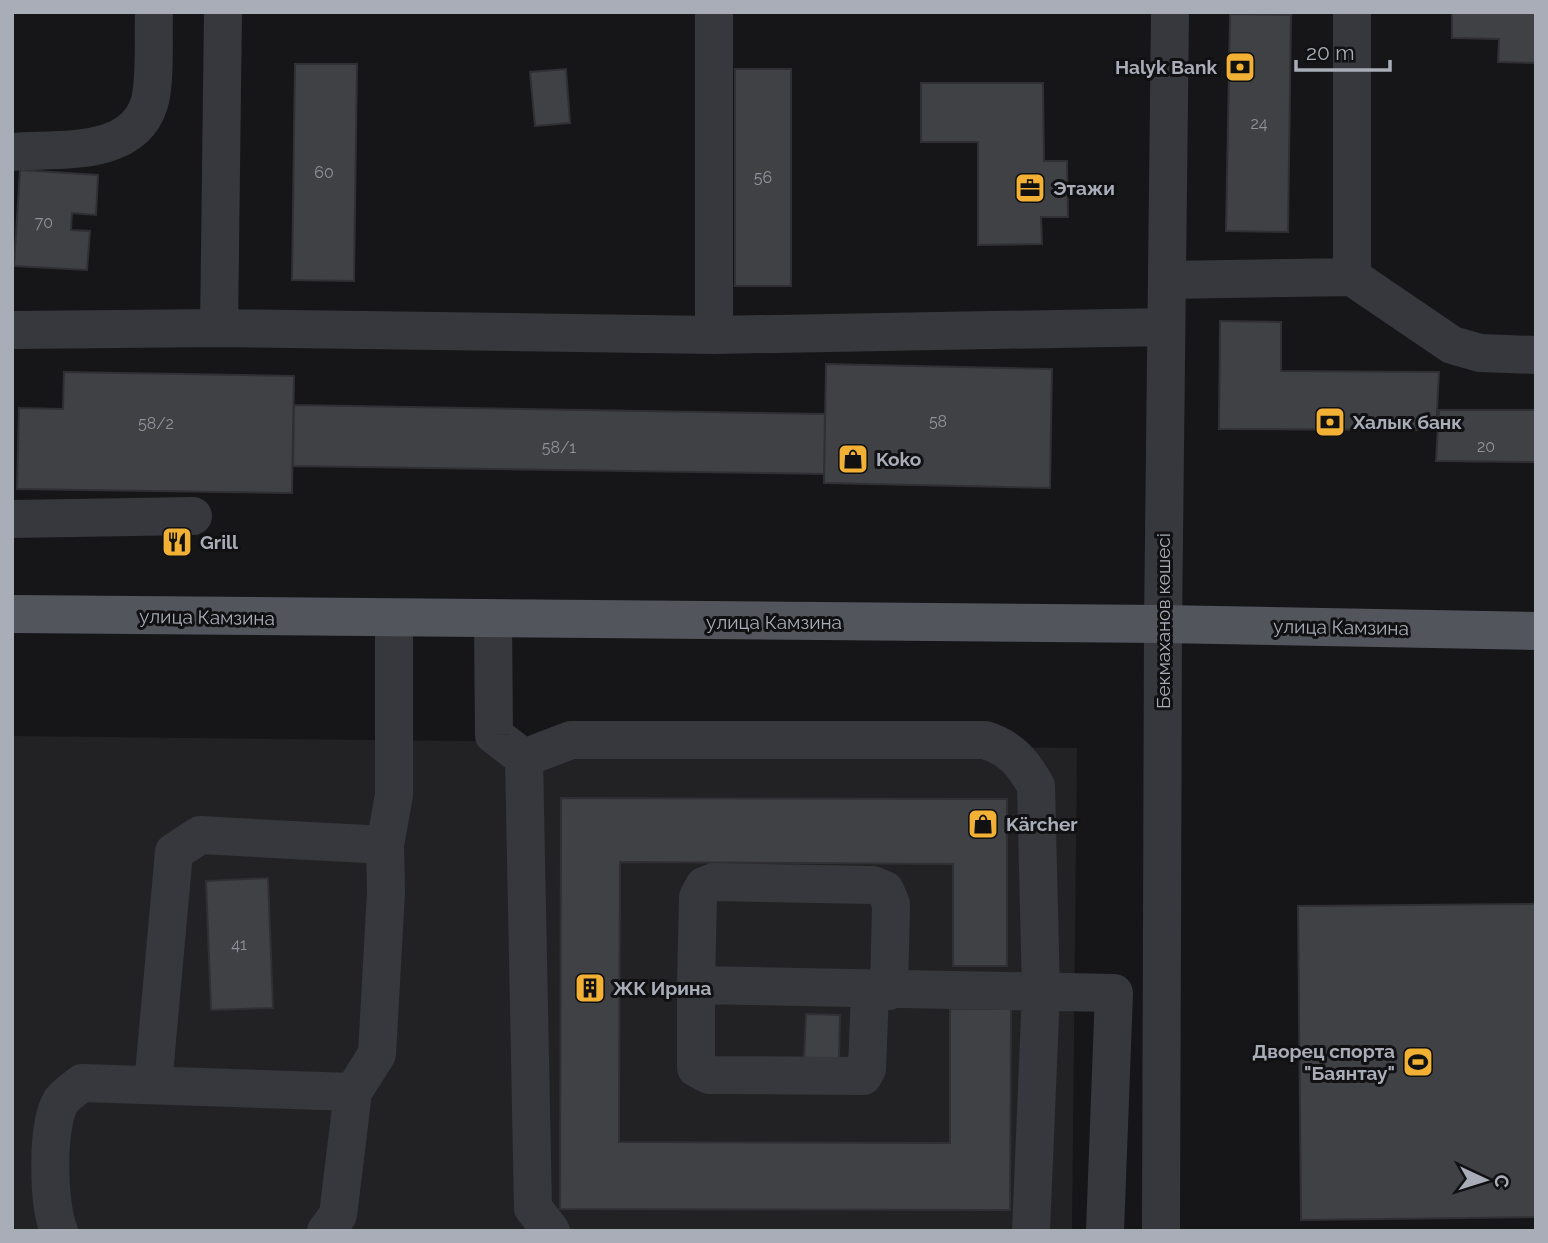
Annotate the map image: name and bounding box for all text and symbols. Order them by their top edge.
scale bar [1296,28,1390,72]
text: 20 m [1306,40,1354,65]
bank icon: Halyk Bank [1223,50,1257,84]
place label: Halyk Bank [1115,56,1217,78]
house number: 24 [1250,114,1268,133]
house number: 60 [314,163,334,182]
house number: 56 [754,168,772,187]
office icon: Этажи [1013,171,1047,205]
place label: Этажи [1053,177,1115,199]
house number: 70 [35,213,53,232]
bank icon: Халык банк [1313,405,1347,439]
place label: Халык банк [1352,411,1462,433]
house number: 58 [929,412,947,431]
house number: 58/2 [138,414,174,433]
house number: 20 [1477,437,1495,456]
house number: 58/1 [542,438,576,457]
shop icon: Koko [836,442,870,476]
place label: Koko [876,448,921,470]
restaurant icon: Grill [160,525,194,559]
place label: Grill [200,531,239,553]
street label: Бекмаханов көшесі [1152,533,1174,709]
street label: улица Камзина [139,605,275,629]
street label: улица Камзина [706,611,842,633]
street label: улица Камзина [1273,615,1409,639]
shop icon: Kärcher [966,807,1000,841]
place label: Kärcher [1006,813,1078,835]
house number: 41 [231,935,247,954]
building icon: ЖК Ирина [573,971,607,1005]
place label: ЖК Ирина [613,977,711,999]
place label: Дворец спорта "Баянтау" [1252,1040,1395,1084]
sports icon: Дворец спорта "Баянтау" [1401,1045,1435,1079]
north arrow [1450,1145,1520,1215]
text: С [1491,1174,1513,1188]

